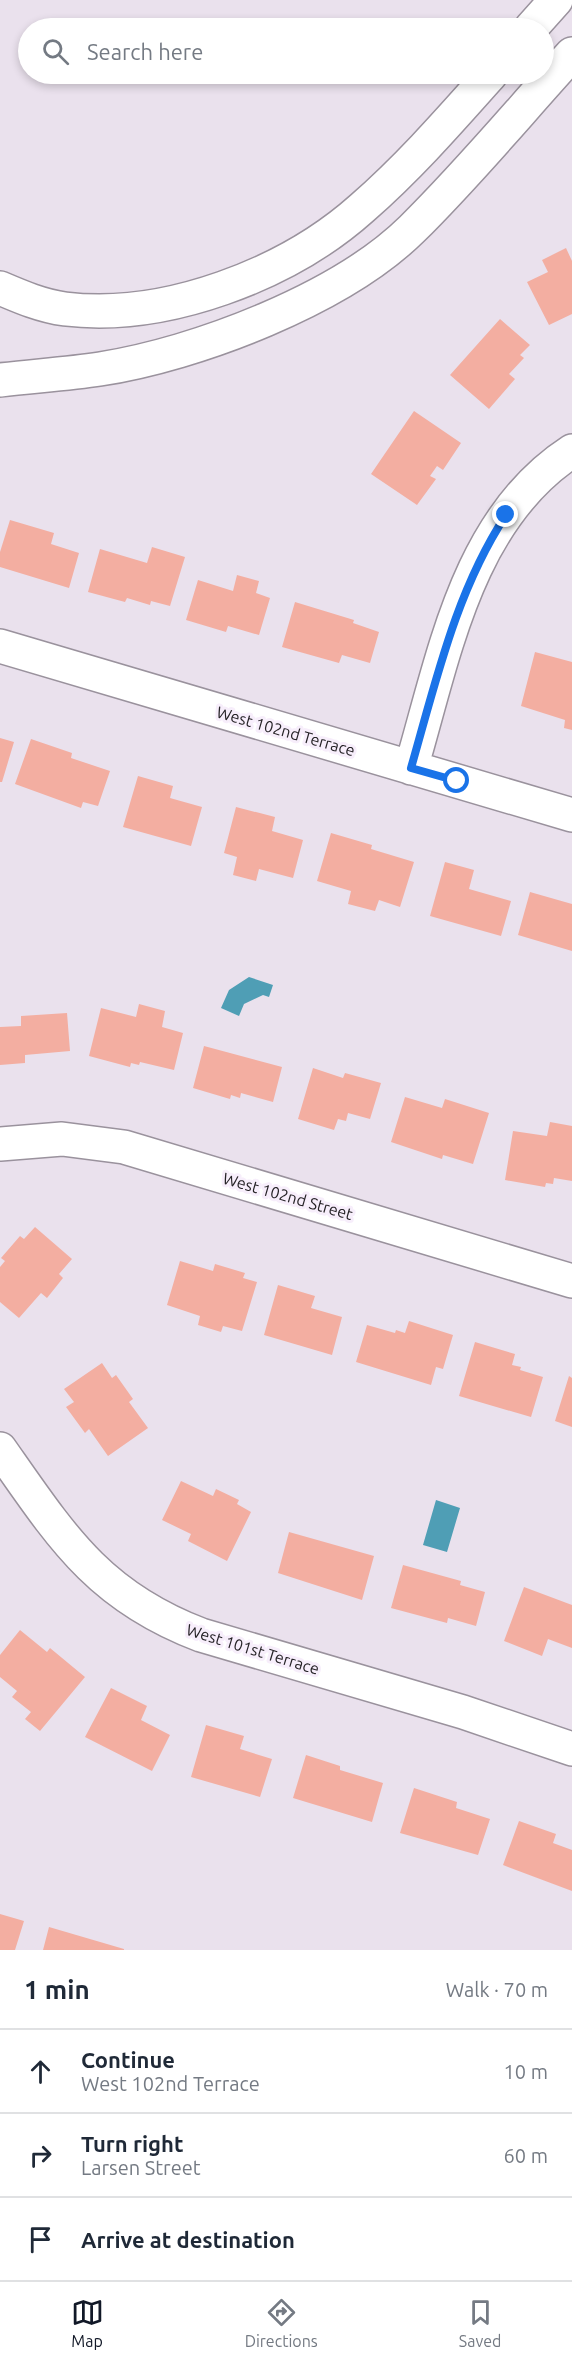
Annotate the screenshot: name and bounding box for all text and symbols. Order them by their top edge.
search box [18,18,554,84]
icon: search [39,35,72,68]
text: Search here [87,39,203,64]
route end [492,501,518,527]
street label: West 102nd Terrace [215,703,357,759]
route start [443,767,469,793]
street label: West 102nd Street [221,1169,356,1223]
street label: West 101st Terrace [184,1620,322,1678]
text: 1 min [24,1975,90,2004]
text: Walk · 70 m [446,1978,548,2001]
text: Continue [81,2047,175,2072]
icon: ahead [24,2055,57,2088]
text: 10 m [504,2060,548,2083]
text: West 102nd Terrace [81,2072,260,2095]
text: Turn right [81,2131,183,2156]
icon: right [24,2139,57,2172]
text: 60 m [504,2144,548,2167]
text: Larsen Street [81,2156,201,2179]
icon: arrive [24,2223,57,2256]
text: Arrive at destination [81,2227,295,2252]
tab: Map [71,2296,104,2350]
tab: Directions [245,2296,318,2350]
tab: Saved [459,2296,501,2350]

